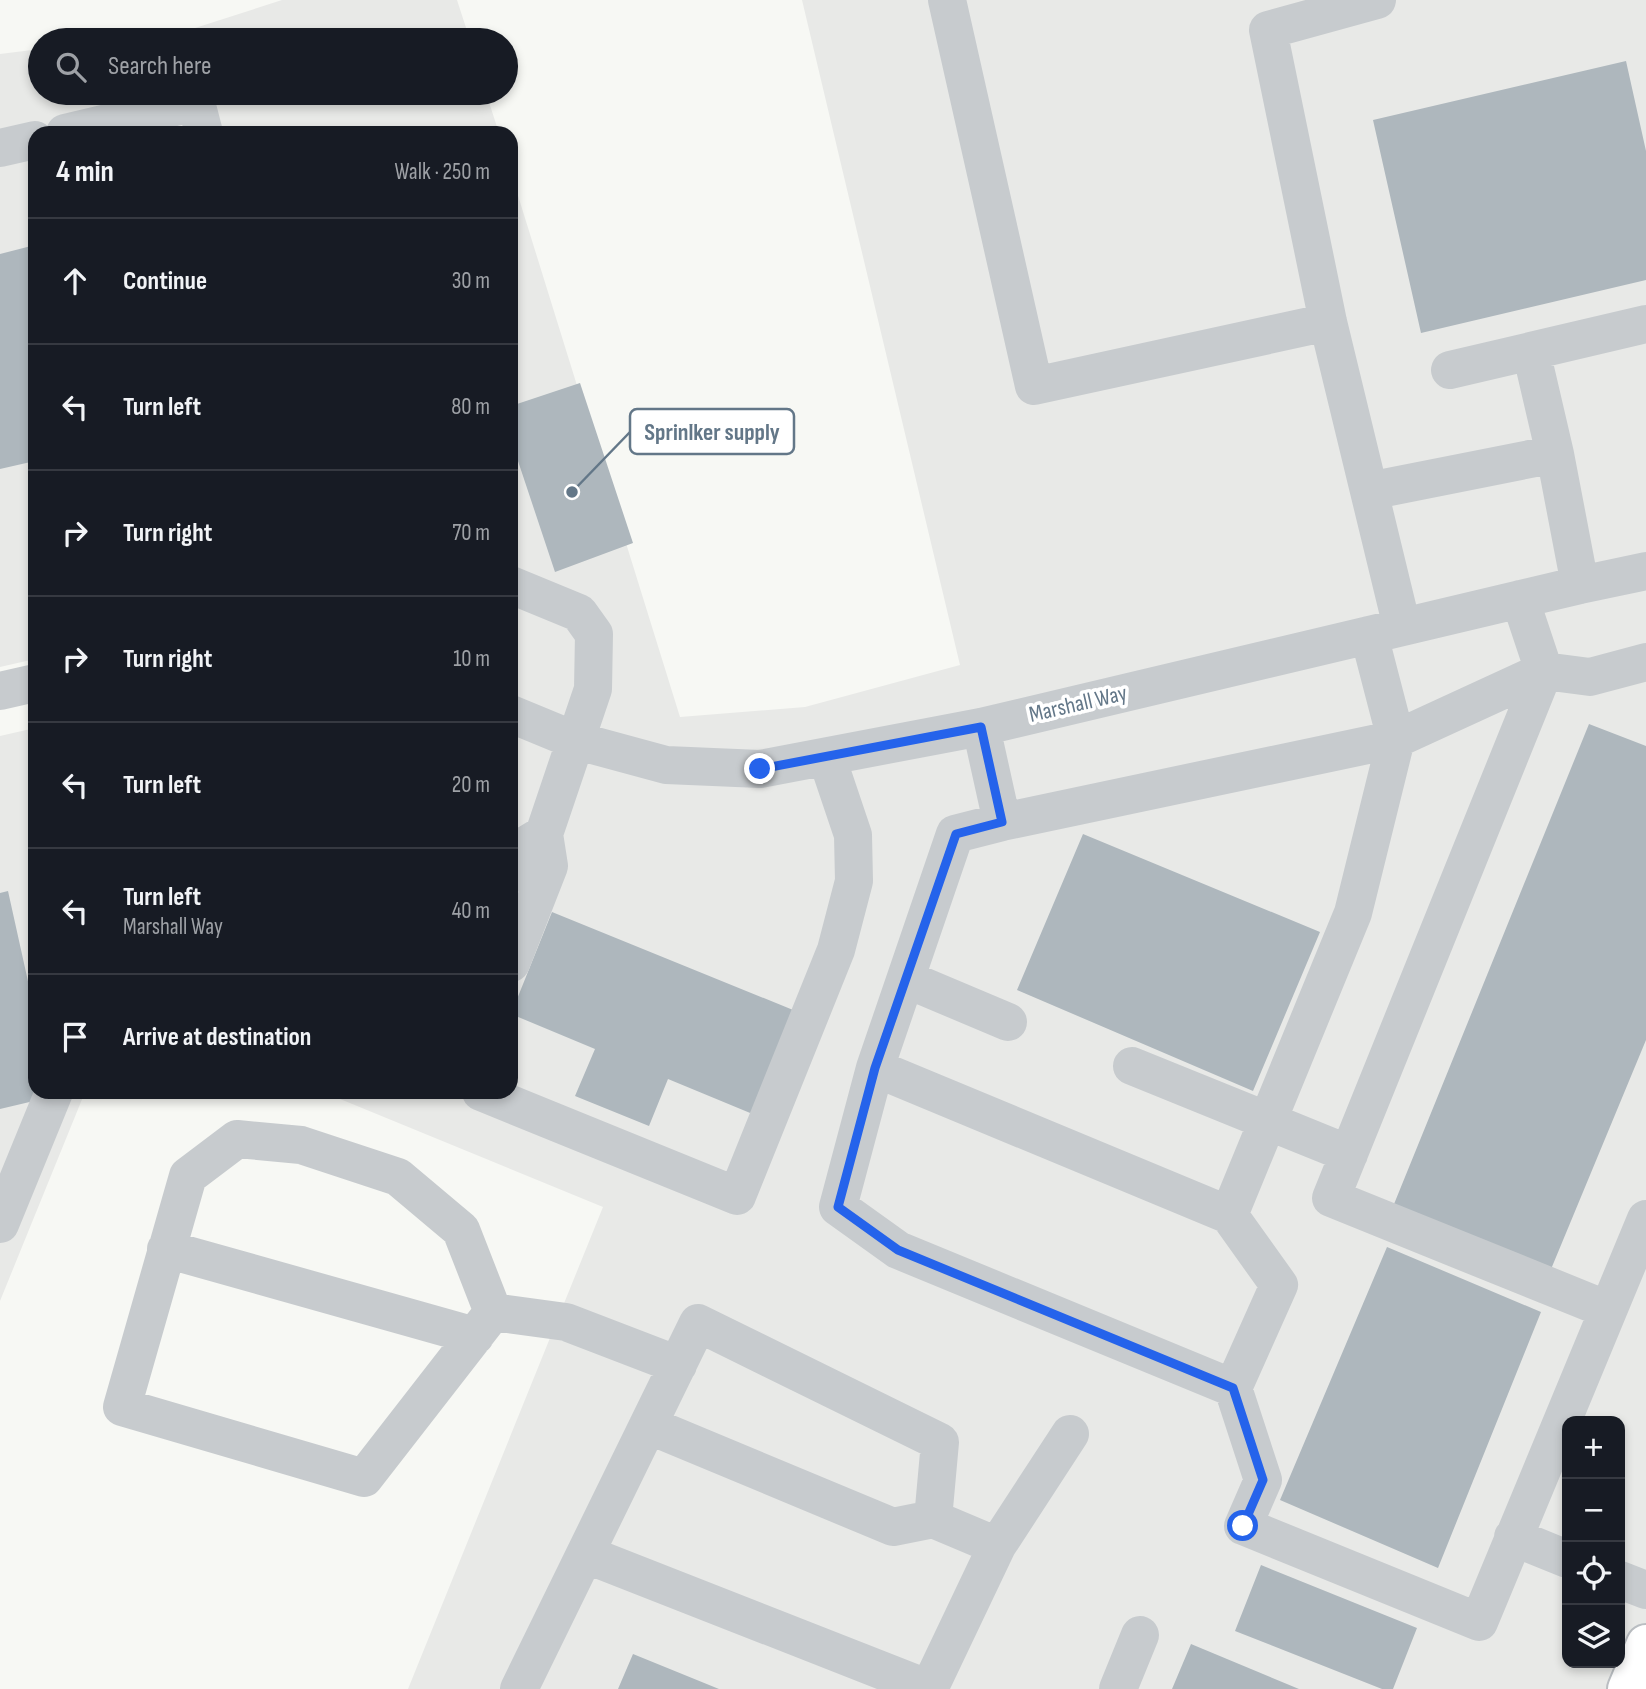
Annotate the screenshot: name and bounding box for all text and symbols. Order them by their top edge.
search box [28,28,518,105]
icon: search [52,48,90,86]
text: Search here [108,51,211,82]
text: 4 min [56,154,114,190]
text: Walk · 250 m [394,158,490,186]
icon: ahead [56,262,94,300]
text: Continue [123,266,207,297]
text: 30 m [452,267,490,295]
icon: left [56,388,94,426]
text: Turn left [123,392,201,423]
text: 80 m [451,393,490,421]
callout: Sprinlker supply [630,409,794,454]
text: Sprinlker supply [644,418,780,447]
icon: right [56,514,94,552]
text: Turn right [123,518,212,549]
text: 70 m [452,519,490,547]
icon: right [56,640,94,678]
text: Turn right [123,644,212,675]
text: 10 m [453,645,490,673]
street label: Marshall Way [1026,679,1130,729]
route end [744,753,775,784]
icon: left [56,766,94,804]
text: Turn left [123,770,201,801]
text: 20 m [452,771,490,799]
text: Turn left [123,882,201,913]
icon: left [56,892,94,930]
text: 40 m [452,897,490,925]
text: Marshall Way [123,913,223,941]
icon: arrive [56,1018,94,1056]
text: Arrive at destination [123,1022,311,1053]
map controls [1562,1416,1625,1668]
button: + [1562,1416,1625,1479]
button: − [1562,1479,1625,1542]
route start [1227,1510,1258,1541]
button: locate [1562,1542,1625,1605]
button: layers [1562,1605,1625,1668]

